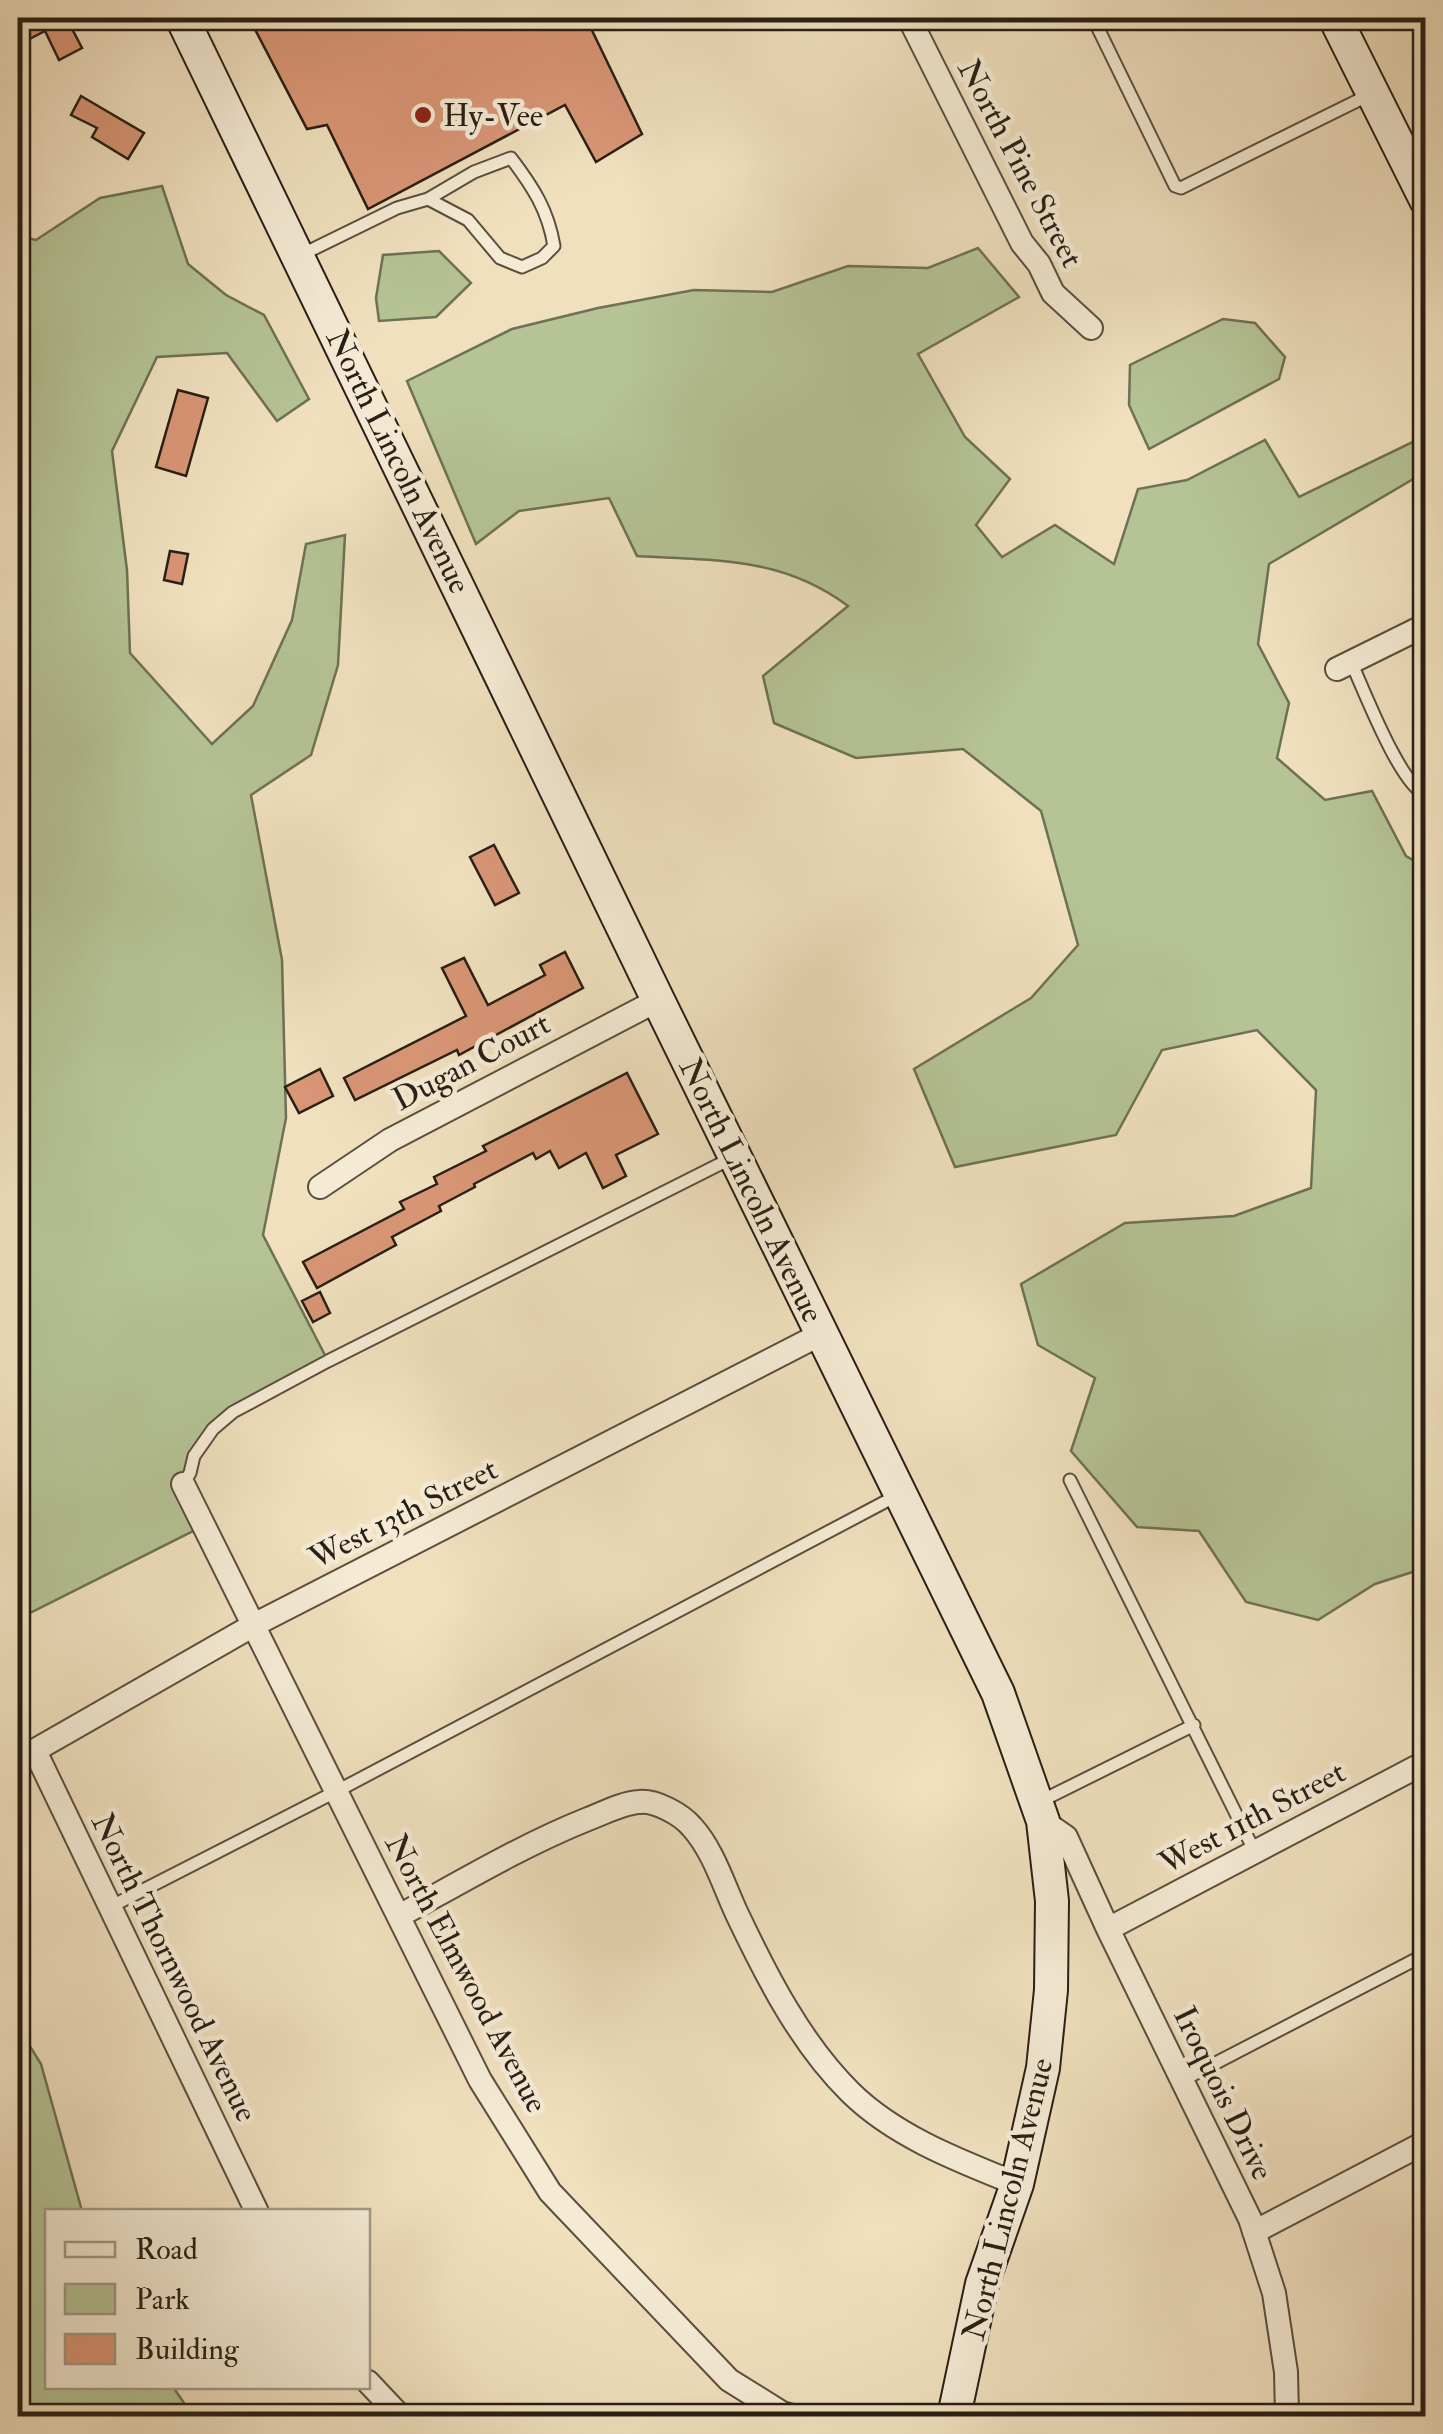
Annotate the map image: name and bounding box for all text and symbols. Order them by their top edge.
street label: North Pine Street [948,53,1092,274]
place label: Hy-Vee [443,96,543,136]
marker: Hy-Vee [412,104,434,126]
street label: North Lincoln Avenue [317,323,480,600]
street label: Dugan Court [386,1004,557,1120]
street label: North Lincoln Avenue [670,1052,833,1329]
street label: West 13th Street [302,1449,504,1579]
street label: West 11th Street [1152,1752,1352,1884]
street label: North Thornwood Avenue [82,1807,266,2128]
street label: North Elmwood Avenue [376,1827,557,2120]
street label: Iroquois Drive [1164,2000,1282,2187]
street label: North Lincoln Avenue [954,2054,1062,2344]
legend [45,2209,370,2389]
text: Road [135,2231,198,2268]
text: Park [135,2281,190,2318]
text: Building [135,2331,240,2368]

